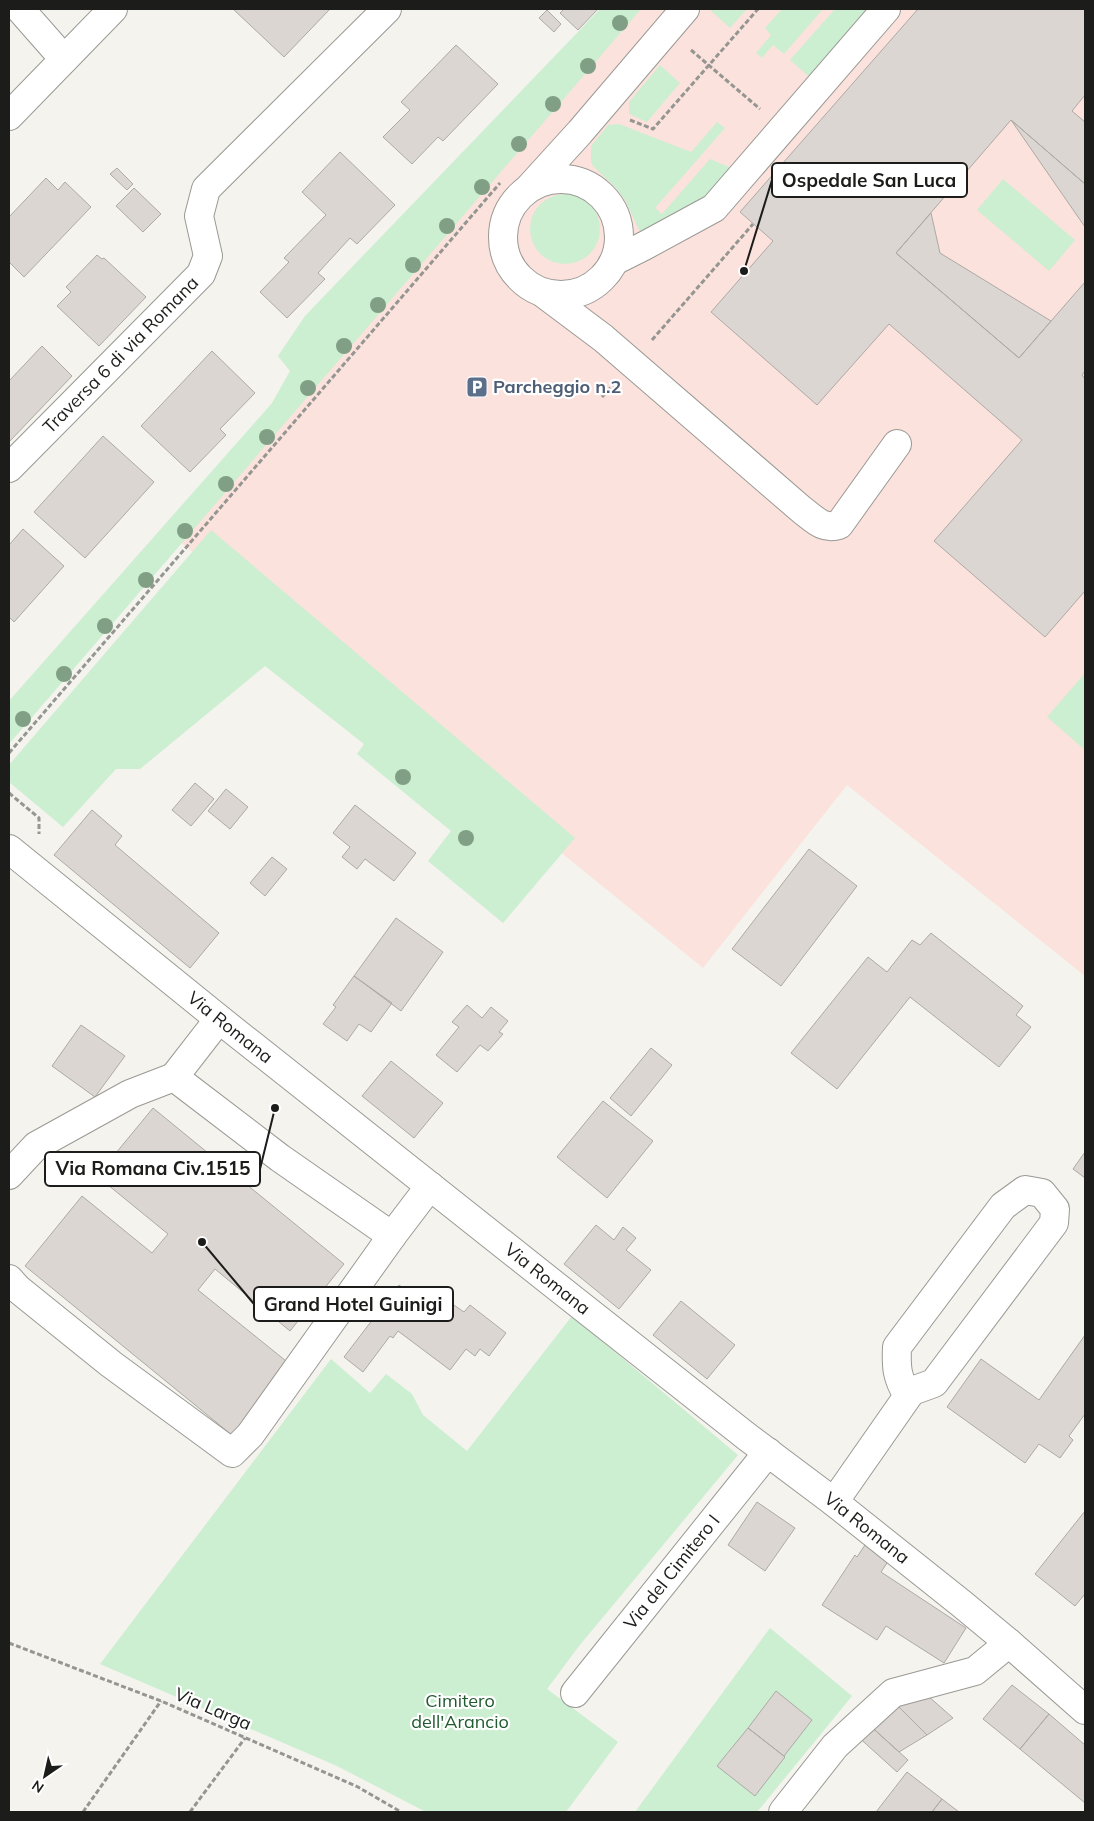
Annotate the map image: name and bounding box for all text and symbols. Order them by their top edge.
callout: Ospedale San Luca [772,163,967,197]
text: Ospedale San Luca [782,168,956,192]
street label: Traversa 6 di via Romana [38,271,203,438]
parking icon: Parcheggio n.2 [465,375,489,399]
place label: Parcheggio n.2 [493,375,621,398]
street label: Via Romana [183,986,278,1068]
callout: Via Romana Civ.1515 [45,1152,260,1186]
text: Via Romana Civ.1515 [55,1156,251,1180]
street label: Via Romana [500,1238,595,1320]
callout: Grand Hotel Guinigi [254,1287,453,1321]
text: Grand Hotel Guinigi [264,1292,442,1316]
street label: Via Romana [820,1487,914,1569]
street label: Via del Cimitero I [619,1510,724,1634]
street label: Via Larga [171,1682,255,1735]
park label: Cimitero dell'Arancio [411,1689,509,1733]
north arrow [20,1751,70,1801]
text: N [28,1776,47,1797]

